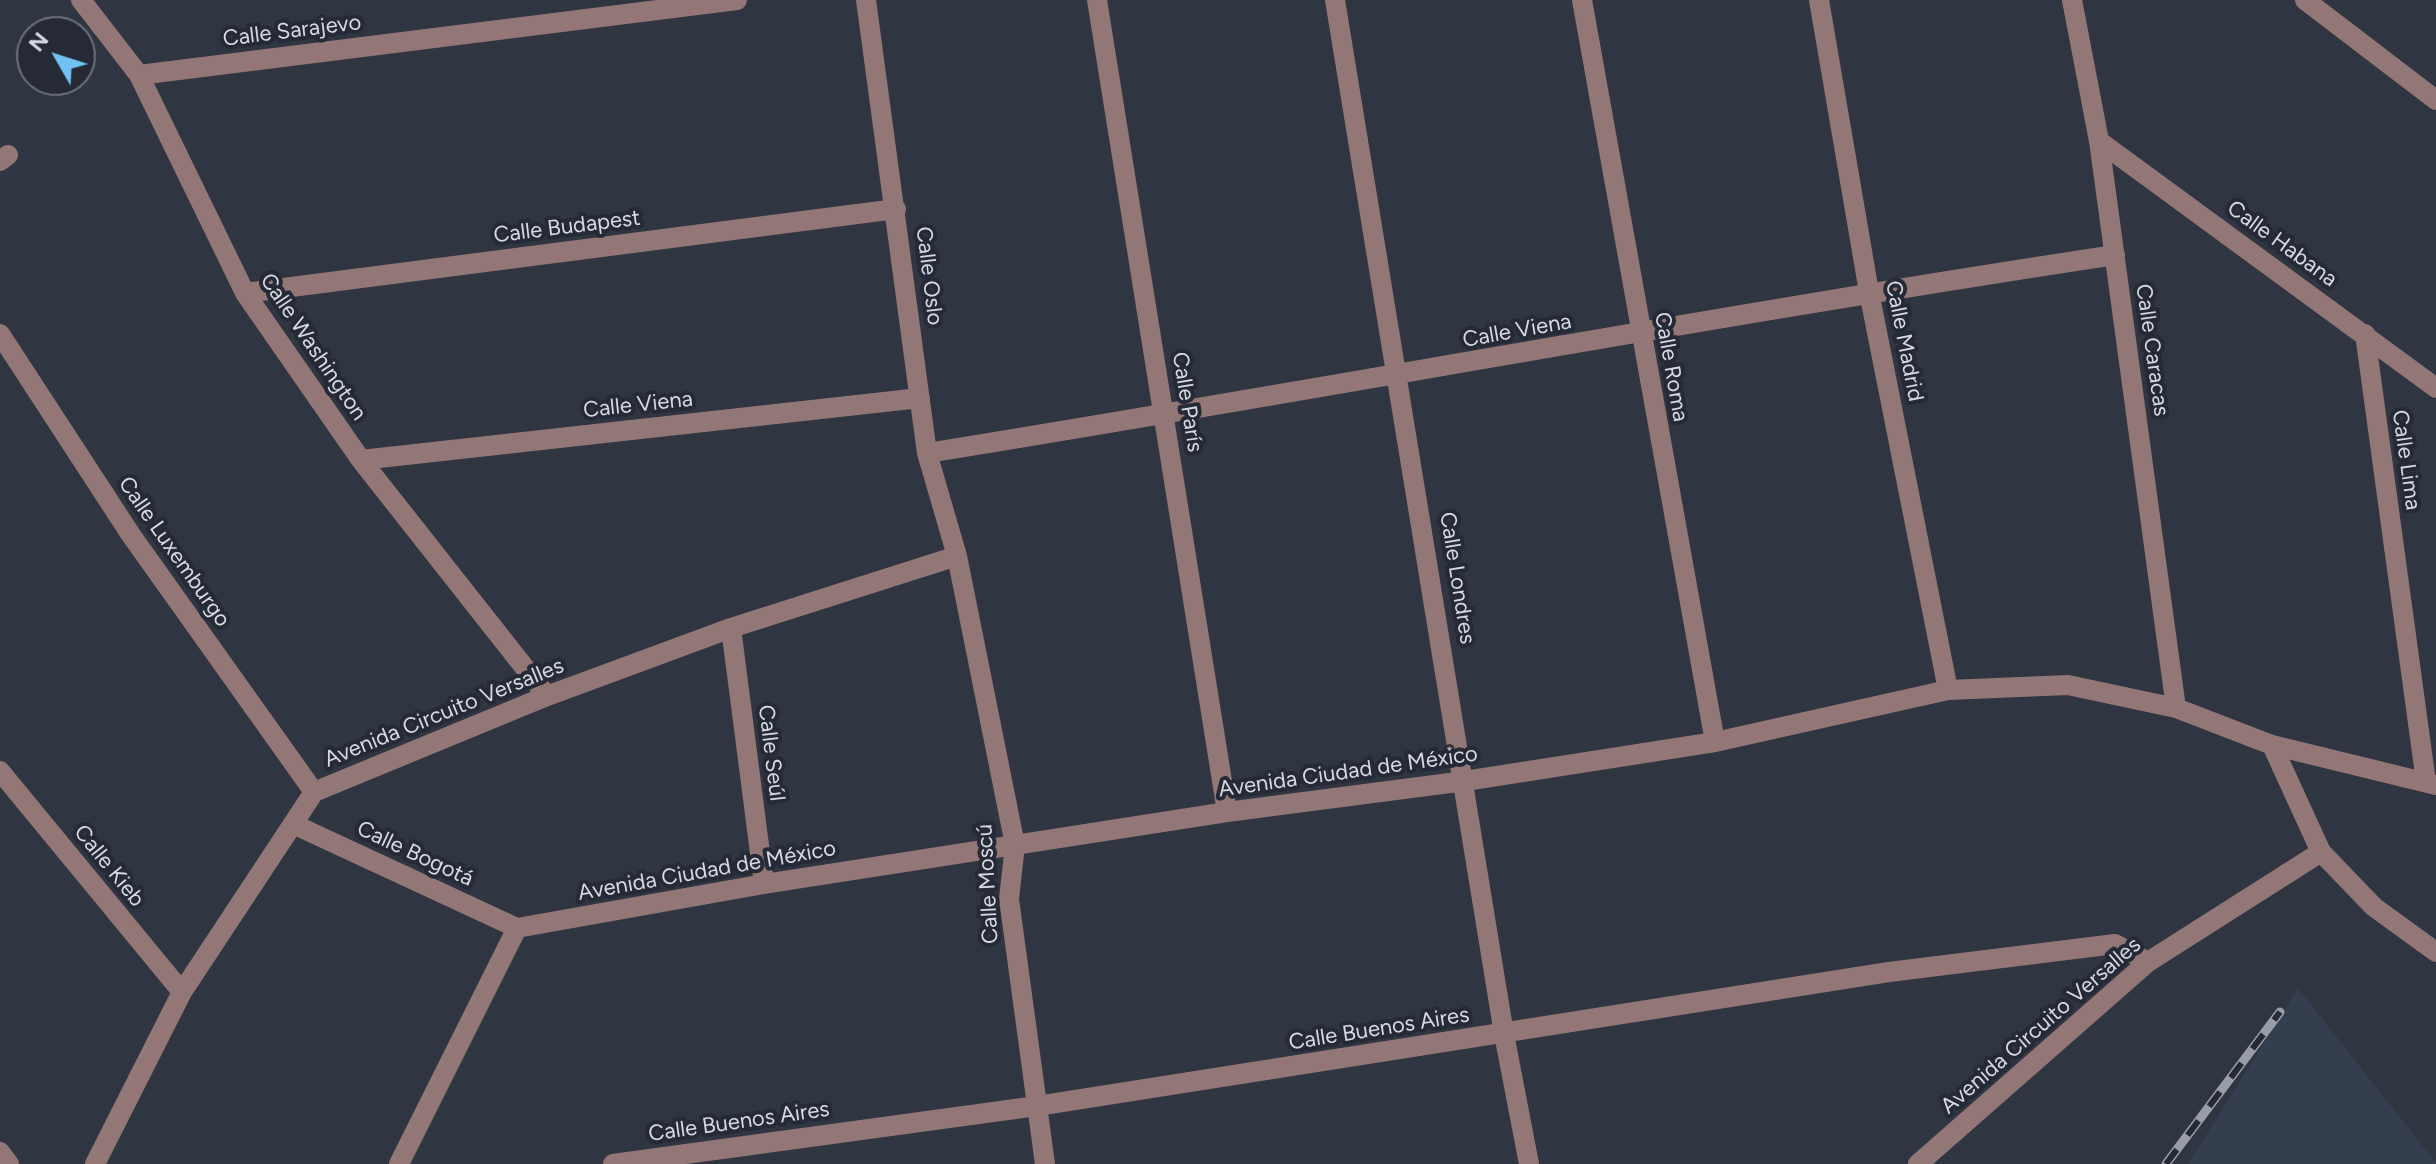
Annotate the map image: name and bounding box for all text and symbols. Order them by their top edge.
street label: Calle Sarajevo [221,9,363,53]
north arrow [16,16,96,96]
text: N [23,27,54,57]
street label: Calle Habana [2222,195,2342,293]
street label: Calle Budapest [492,205,642,249]
street label: Calle Oslo [910,225,948,327]
street label: Calle Washington [254,268,372,426]
street label: Calle Madrid [1879,278,1929,404]
street label: Calle Caracas [2130,282,2174,418]
street label: Calle Viena [1461,308,1573,354]
street label: Calle Roma [1648,310,1694,424]
street label: Calle París [1166,350,1208,454]
street label: Calle Viena [582,386,694,424]
street label: Calle Lima [2386,408,2426,512]
street label: Calle Luxemburgo [112,472,236,632]
street label: Calle Londres [1434,510,1480,646]
street label: Avenida Circuito Versalles [320,653,568,773]
street label: Calle Seúl [752,703,790,803]
street label: Avenida Ciudad de México [1217,741,1479,803]
street label: Calle Bogotá [353,816,477,892]
street label: Calle Kieb [68,820,150,912]
street label: Calle Moscú [972,823,1004,945]
street label: Avenida Ciudad de México [576,835,838,907]
street label: Avenida Circuito Versalles [1936,932,2146,1120]
street label: Calle Buenos Aires [1287,1002,1471,1056]
street label: Calle Buenos Aires [647,1096,831,1148]

